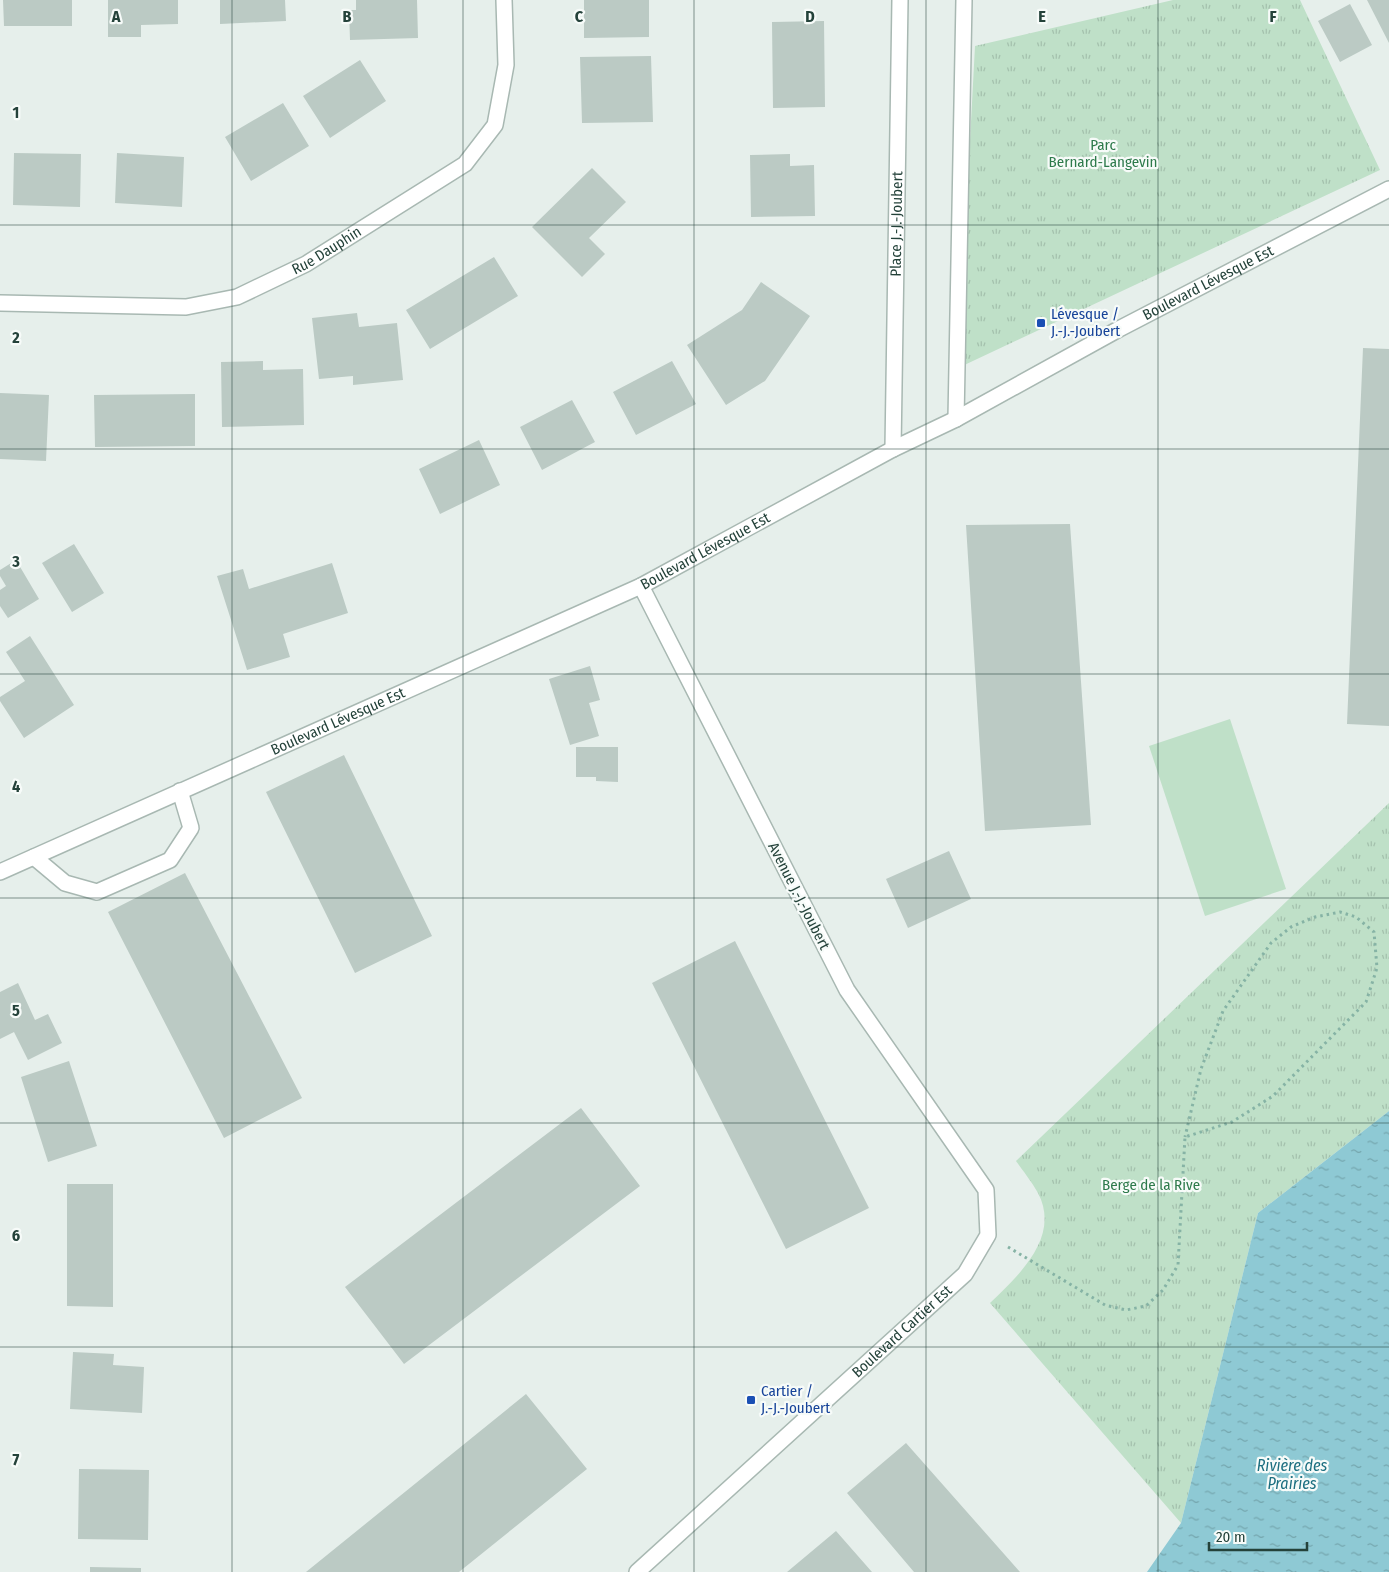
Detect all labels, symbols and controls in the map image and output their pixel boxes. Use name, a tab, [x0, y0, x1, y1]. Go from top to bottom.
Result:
text: A	[111, 7, 121, 26]
text: B	[343, 7, 352, 26]
text: C	[575, 7, 584, 26]
text: D	[805, 7, 815, 26]
text: E	[1038, 7, 1046, 26]
text: F	[1269, 7, 1277, 26]
text: 1	[13, 103, 19, 122]
park label: Parc Bernard-Langevin	[1049, 136, 1157, 171]
street label: Place J.-J.-Joubert	[887, 171, 906, 277]
street label: Rue Dauphin	[289, 222, 365, 278]
street label: Boulevard Lévesque Est	[1140, 241, 1276, 324]
place label: Lévesque / J.-J.-Joubert	[1051, 305, 1120, 340]
marker: Lévesque / J.-J.-Joubert	[1035, 317, 1047, 329]
text: 2	[11, 328, 20, 347]
street label: Boulevard Lévesque Est	[637, 509, 773, 594]
text: 3	[11, 552, 20, 571]
street label: Boulevard Lévesque Est	[268, 683, 408, 759]
text: 4	[12, 777, 20, 796]
street label: Avenue J.-J.-Joubert	[764, 839, 834, 953]
text: 5	[12, 1001, 20, 1020]
park label: Berge de la Rive	[1102, 1176, 1200, 1194]
text: 6	[12, 1226, 20, 1245]
street label: Boulevard Cartier Est	[848, 1281, 956, 1381]
place label: Cartier / J.-J.-Joubert	[761, 1382, 830, 1417]
marker: Cartier / J.-J.-Joubert	[745, 1394, 757, 1406]
text: 7	[13, 1450, 20, 1469]
water label: Rivière des Prairies	[1257, 1456, 1328, 1493]
scale bar	[1209, 1520, 1306, 1552]
text: 20 m	[1216, 1528, 1246, 1546]

